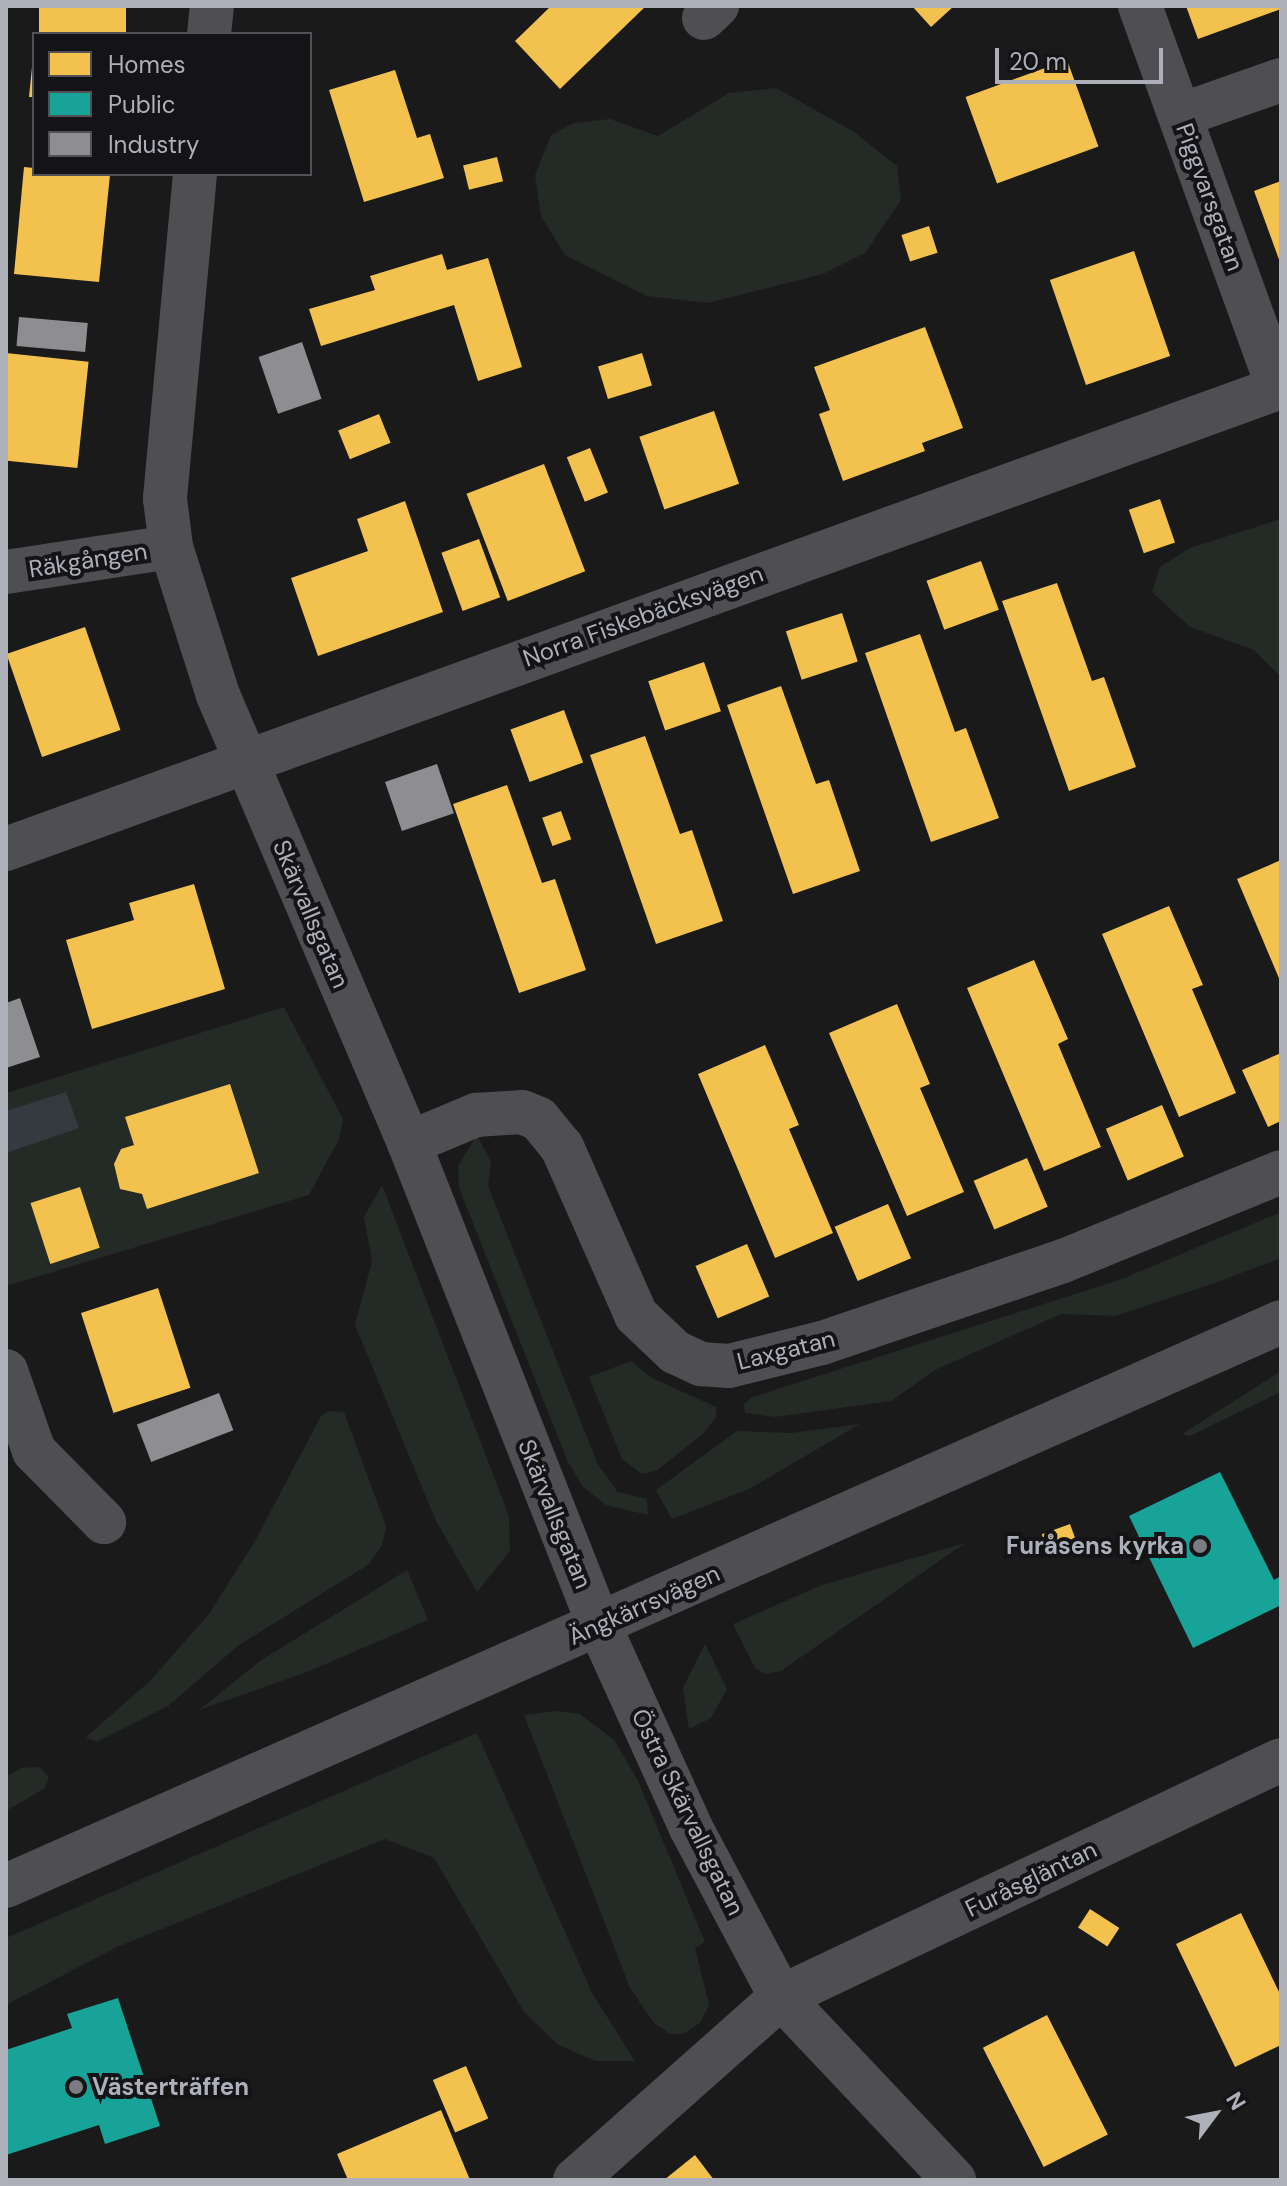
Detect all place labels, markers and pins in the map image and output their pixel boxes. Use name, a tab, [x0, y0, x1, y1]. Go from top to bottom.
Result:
place label: Furåsens kyrka	[1006, 1532, 1184, 1560]
marker: Furåsens kyrka	[1191, 1537, 1209, 1555]
place label: Västerträffen	[92, 2073, 249, 2101]
marker: Västerträffen	[67, 2078, 85, 2096]

